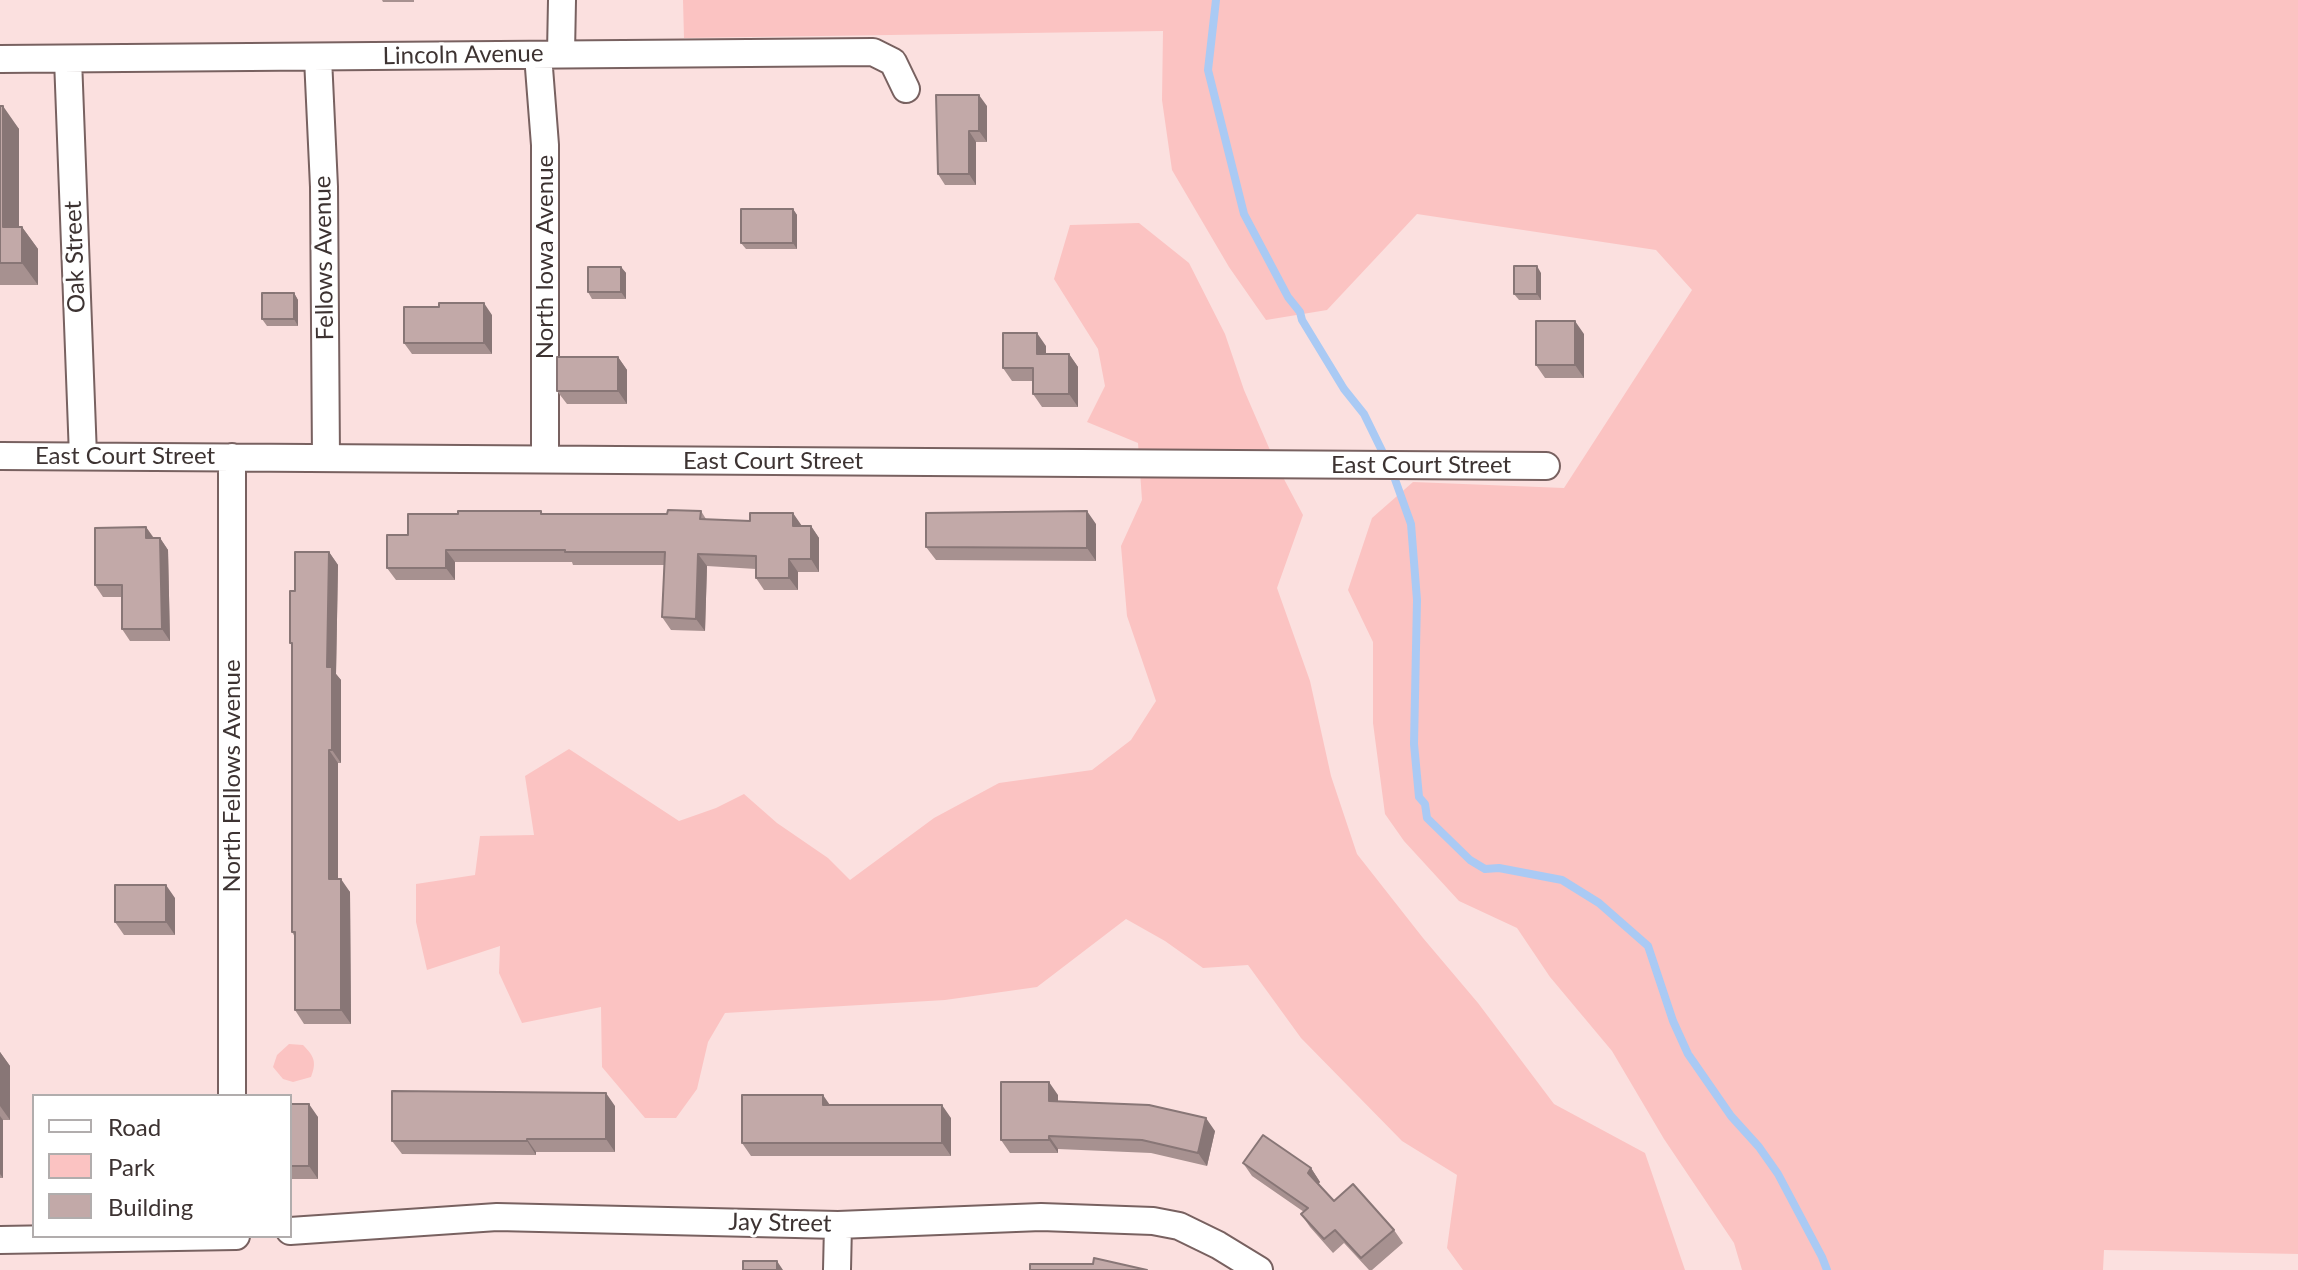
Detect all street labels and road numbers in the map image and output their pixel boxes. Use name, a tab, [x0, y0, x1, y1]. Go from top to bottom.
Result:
street label: Lincoln Avenue	[382, 39, 544, 71]
street label: North Iowa Avenue	[531, 155, 559, 359]
street label: Fellows Avenue	[308, 175, 340, 341]
street label: Oak Street	[59, 200, 91, 314]
street label: East Court Street	[35, 442, 215, 470]
street label: East Court Street	[683, 447, 863, 475]
street label: East Court Street	[1331, 451, 1511, 479]
street label: North Fellows Avenue	[218, 659, 246, 893]
street label: Jay Street	[728, 1208, 832, 1238]

